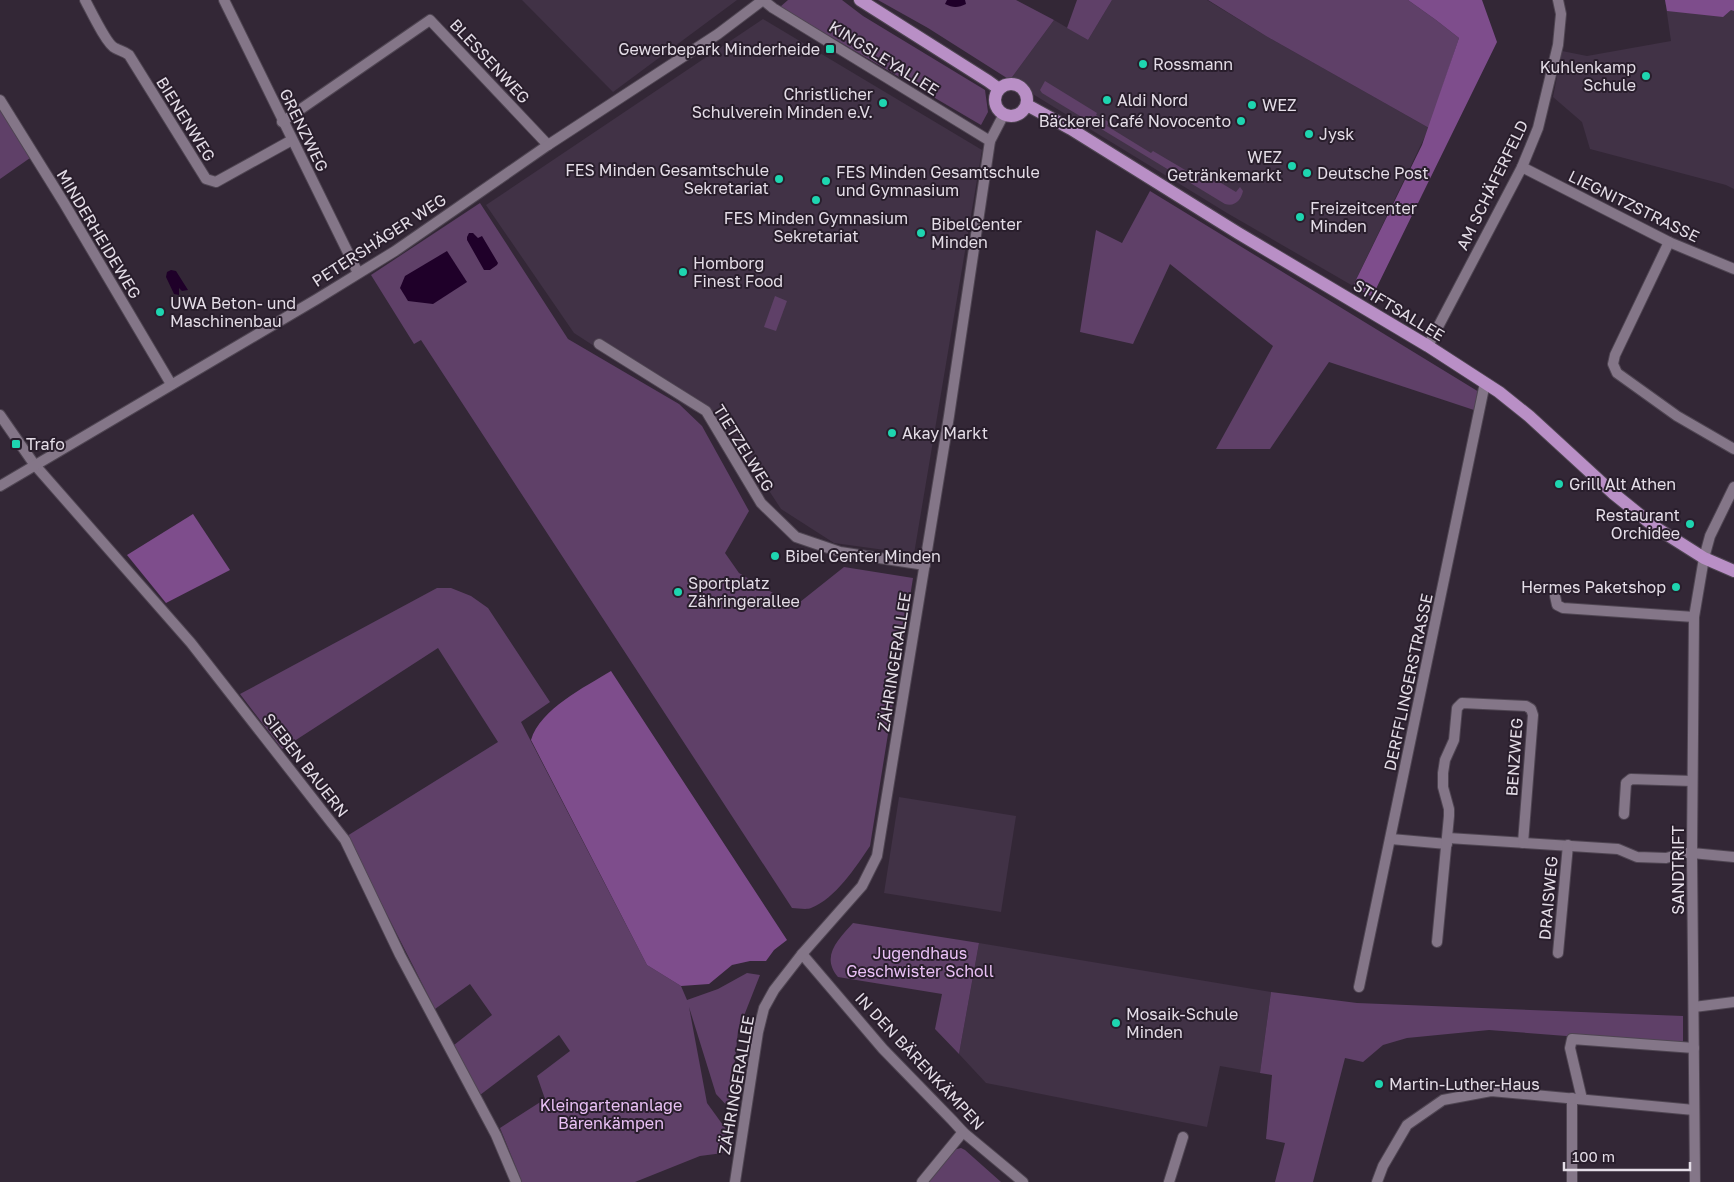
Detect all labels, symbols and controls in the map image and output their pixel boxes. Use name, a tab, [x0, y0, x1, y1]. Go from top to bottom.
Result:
street label: BLESSENWEG	[446, 15, 534, 107]
street label: KINGSLEYALLEE	[825, 16, 943, 100]
place label: Gewerbepark Minderheide	[618, 39, 820, 59]
marker: Gewerbepark Minderheide	[824, 43, 836, 55]
place label: Rossmann	[1153, 54, 1233, 74]
place label: Kuhlenkamp Schule	[1540, 57, 1636, 95]
marker: Rossmann	[1137, 58, 1149, 70]
marker: Kuhlenkamp Schule	[1640, 70, 1652, 82]
street label: BIENENWEG	[152, 73, 220, 165]
place label: Christlicher Schulverein Minden e.V.	[692, 84, 873, 122]
street label: GRENZWEG	[275, 85, 333, 175]
place label: Aldi Nord	[1117, 90, 1188, 110]
marker: Aldi Nord	[1101, 94, 1113, 106]
place label: WEZ	[1262, 95, 1297, 115]
marker: Christlicher Schulverein Minden e.V.	[877, 97, 889, 109]
marker: WEZ	[1246, 99, 1258, 111]
place label: Bäckerei Café Novocento	[1039, 111, 1231, 131]
marker: Bäckerei Café Novocento	[1235, 115, 1247, 127]
street label: AM SCHÄFERFELD	[1452, 117, 1532, 253]
place label: Jysk	[1319, 124, 1354, 144]
marker: Jysk	[1303, 128, 1315, 140]
place label: WEZ Getränkemarkt	[1167, 147, 1282, 185]
place label: FES Minden Gesamtschule Sekretariat	[565, 160, 769, 198]
marker: WEZ Getränkemarkt	[1286, 160, 1298, 172]
place label: FES Minden Gesamtschule und Gymnasium	[836, 162, 1040, 200]
place label: Deutsche Post	[1317, 163, 1429, 183]
street label: MINDERHEIDEWEG	[53, 166, 145, 302]
street label: LIEGNITZSTRASSE	[1565, 166, 1703, 246]
marker: Deutsche Post	[1301, 167, 1313, 179]
marker: FES Minden Gesamtschule Sekretariat	[773, 173, 785, 185]
marker: FES Minden Gesamtschule und Gymnasium	[820, 175, 832, 187]
street label: PETERSHÄGER WEG	[308, 189, 450, 291]
marker: FES Minden Gymnasium Sekretariat	[810, 194, 822, 206]
place label: Freizeitcenter Minden	[1310, 198, 1417, 236]
place label: FES Minden Gymnasium Sekretariat	[724, 208, 908, 246]
marker: Freizeitcenter Minden	[1294, 211, 1306, 223]
place label: BibelCenter Minden	[931, 214, 1022, 252]
marker: BibelCenter Minden	[915, 227, 927, 239]
place label: Homborg Finest Food	[693, 253, 783, 291]
marker: Homborg Finest Food	[677, 266, 689, 278]
street label: STIFTSALLEE	[1350, 275, 1448, 345]
place label: UWA Beton- und Maschinenbau	[170, 293, 296, 331]
marker: UWA Beton- und Maschinenbau	[154, 306, 166, 318]
street label: TIETZELWEG	[709, 401, 779, 495]
place label: Akay Markt	[902, 423, 988, 443]
marker: Akay Markt	[886, 427, 898, 439]
place label: Trafo	[26, 434, 65, 454]
marker: Trafo	[10, 438, 22, 450]
place label: Grill Alt Athen	[1569, 474, 1676, 494]
marker: Grill Alt Athen	[1553, 478, 1565, 490]
place label: Restaurant Orchidee	[1595, 505, 1680, 543]
marker: Restaurant Orchidee	[1684, 518, 1696, 530]
place label: Bibel Center Minden	[785, 546, 941, 566]
marker: Bibel Center Minden	[769, 550, 781, 562]
place label: Sportplatz Zähringerallee	[688, 573, 800, 611]
place label: Hermes Paketshop	[1521, 577, 1666, 597]
marker: Hermes Paketshop	[1670, 581, 1682, 593]
marker: Sportplatz Zähringerallee	[672, 586, 684, 598]
street label: ZÄHRINGERALLEE	[873, 591, 915, 733]
street label: DERFFLINGERSTRASSE	[1379, 591, 1437, 773]
street label: SIEBEN BAUERN	[259, 709, 353, 821]
street label: BENZWEG	[1501, 717, 1527, 797]
street label: SANDTRIFT	[1668, 825, 1688, 915]
street label: DRAISWEG	[1534, 855, 1562, 941]
park label: Jugendhaus Geschwister Scholl	[846, 943, 994, 981]
street label: IN DEN BÄRENKÄMPEN	[851, 988, 989, 1134]
place label: Mosaik-Schule Minden	[1126, 1004, 1238, 1042]
street label: ZÄHRINGERALLEE	[714, 1014, 758, 1156]
marker: Mosaik-Schule Minden	[1110, 1017, 1122, 1029]
place label: Martin-Luther-Haus	[1389, 1074, 1540, 1094]
marker: Martin-Luther-Haus	[1373, 1078, 1385, 1090]
park label: Kleingartenanlage Bärenkämpen	[540, 1095, 682, 1133]
scale bar	[1564, 1140, 1690, 1172]
text: 100 m	[1572, 1147, 1615, 1165]

